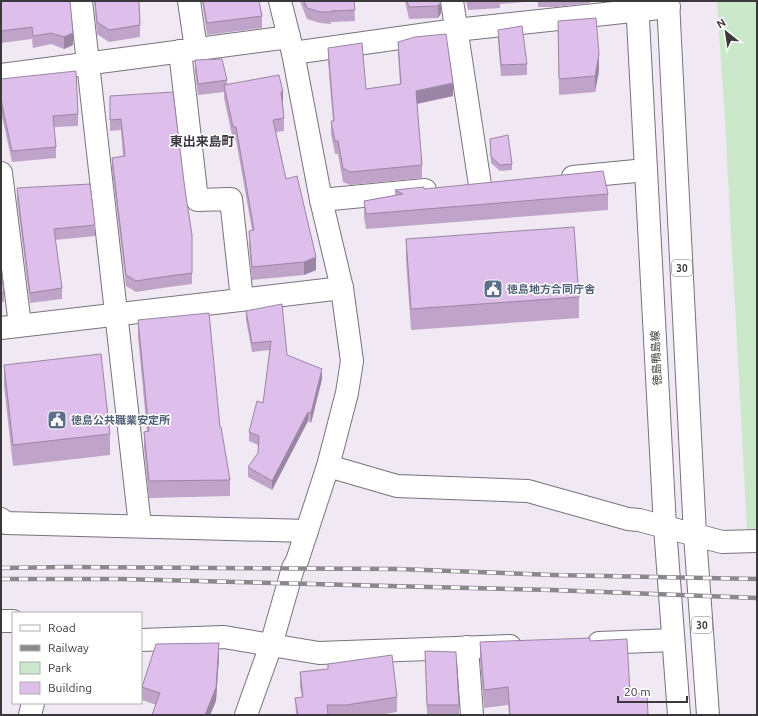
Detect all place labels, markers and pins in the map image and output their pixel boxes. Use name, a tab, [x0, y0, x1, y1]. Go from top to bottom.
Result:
public building icon: 徳島地方合同庁舎	[482, 278, 504, 300]
place label: 徳島地方合同庁舎	[507, 283, 596, 295]
public building icon: 徳島公共職業安定所	[46, 409, 68, 431]
place label: 徳島公共職業安定所	[71, 414, 170, 426]

